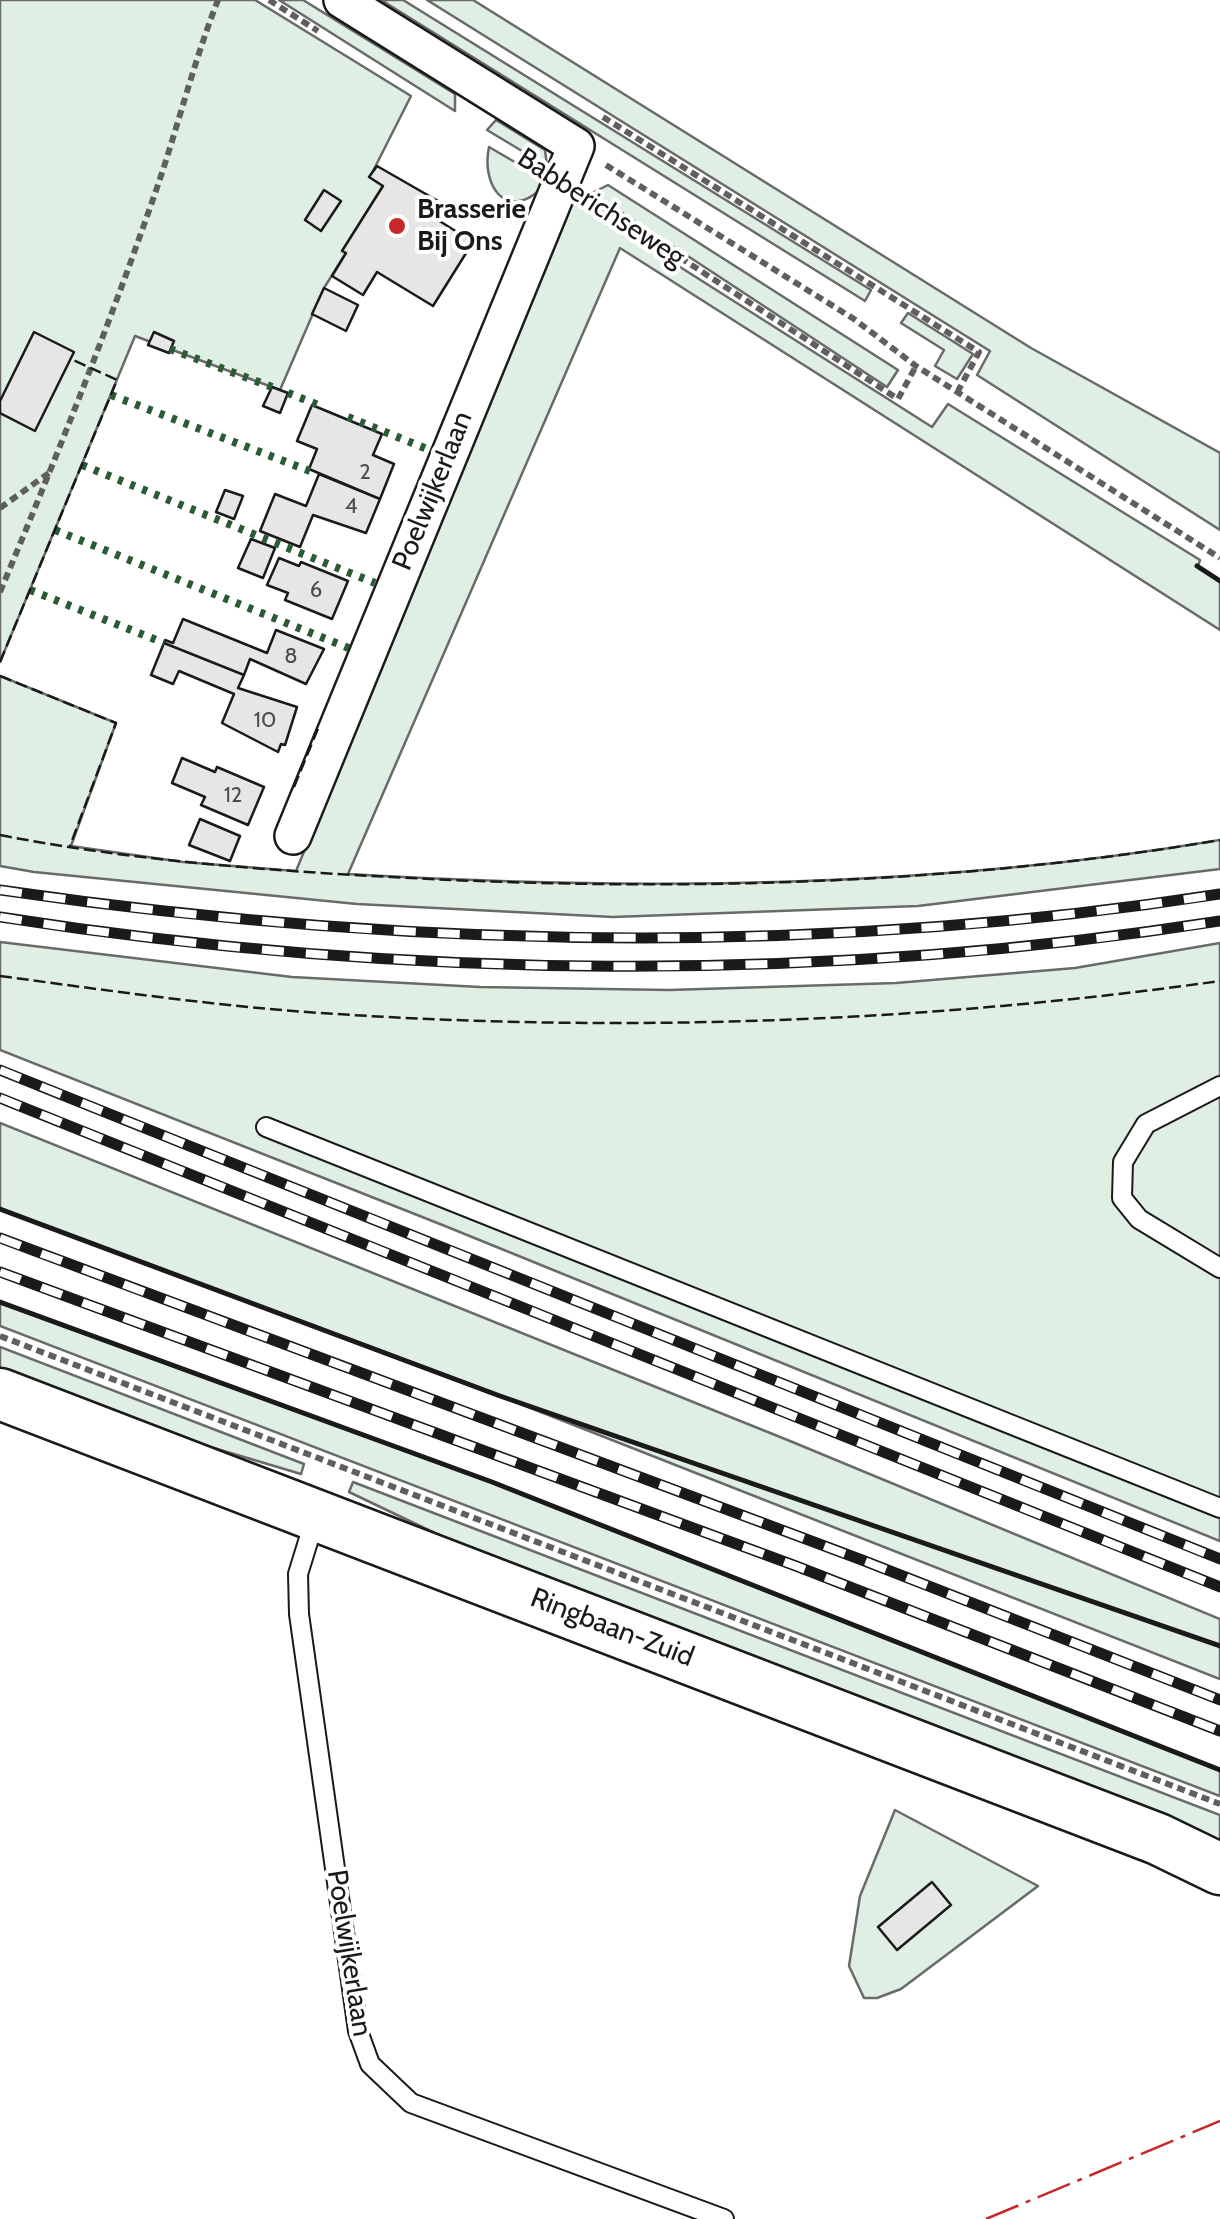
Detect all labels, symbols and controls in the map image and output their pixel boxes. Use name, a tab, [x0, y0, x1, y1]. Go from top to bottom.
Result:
street label: Babberichseweg	[511, 141, 691, 275]
place label: Brasserie Bij Ons	[417, 193, 526, 259]
marker: Brasserie Bij Ons	[386, 215, 408, 237]
street label: Poelwijkerlaan	[386, 407, 480, 575]
house number: 2	[359, 460, 371, 486]
house number: 4	[345, 494, 357, 520]
house number: 6	[310, 578, 322, 604]
house number: 8	[284, 644, 298, 670]
house number: 10	[254, 708, 276, 734]
house number: 12	[224, 783, 242, 809]
street label: Ringbaan-Zuid	[526, 1581, 698, 1675]
street label: Poelwijkerlaan	[319, 1867, 379, 2039]

